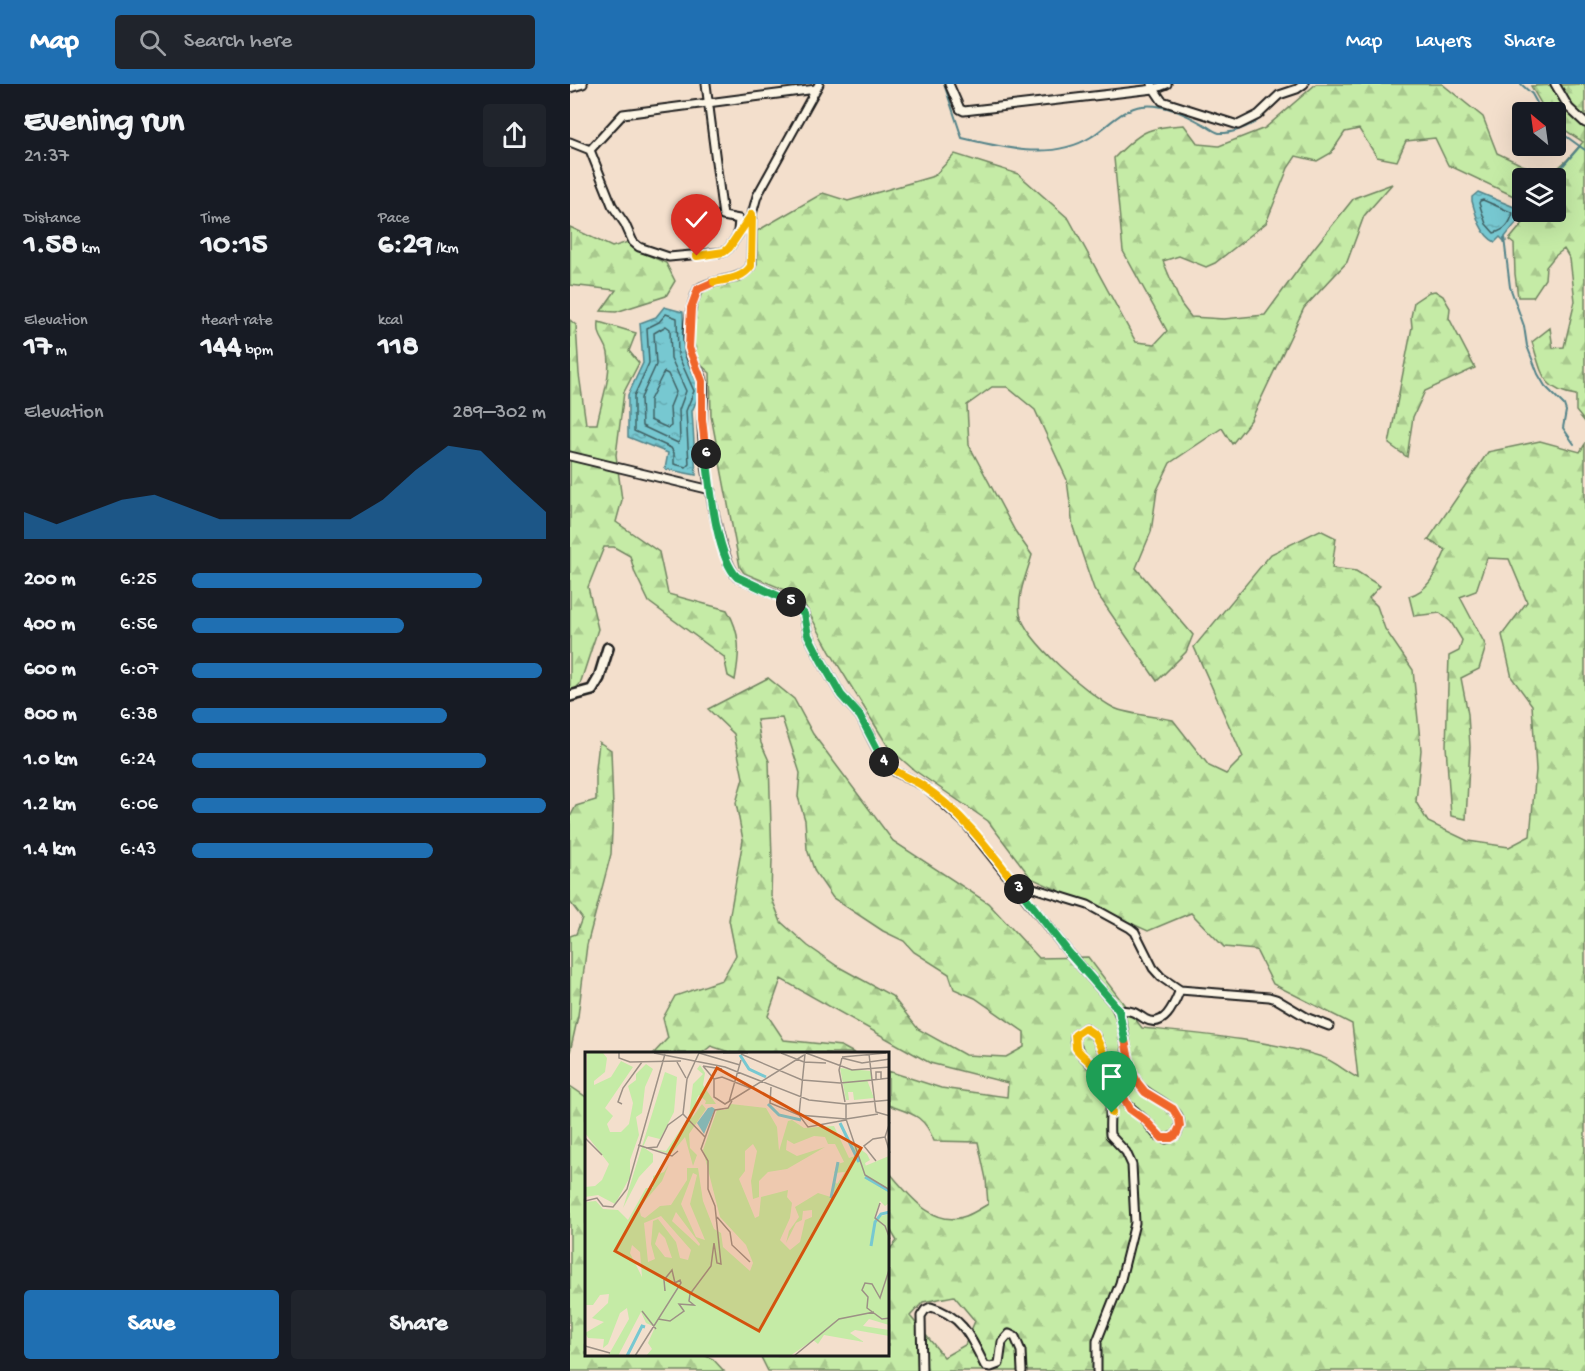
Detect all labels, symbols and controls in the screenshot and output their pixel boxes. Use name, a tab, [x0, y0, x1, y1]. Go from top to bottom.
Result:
search box	[115, 15, 535, 69]
text: Map	[30, 26, 79, 59]
icon: search	[136, 26, 169, 59]
text: Search here	[184, 29, 292, 55]
text: Map	[1346, 30, 1382, 55]
text: Layers	[1415, 30, 1471, 55]
text: Share	[1504, 30, 1555, 55]
north arrow	[1512, 102, 1566, 156]
map controls	[1512, 102, 1566, 222]
text: Evening run	[24, 104, 184, 142]
button: share	[483, 104, 546, 167]
text: 21:37	[24, 146, 69, 169]
button: layers	[1512, 168, 1566, 222]
pin	[671, 194, 722, 256]
icon: check	[680, 203, 713, 236]
text: Distance	[24, 210, 81, 229]
text: Time	[201, 210, 230, 229]
text: Pace	[378, 210, 409, 229]
text: 1.58	[24, 229, 78, 264]
text: 10:15	[201, 229, 267, 264]
text: 6:29	[378, 229, 432, 264]
text: km	[78, 240, 100, 259]
text: /km	[432, 240, 459, 259]
text: Elevation	[24, 312, 88, 331]
text: Heart rate	[201, 312, 273, 331]
text: kcal	[378, 312, 403, 331]
text: 17	[24, 331, 52, 366]
text: 144	[201, 331, 242, 366]
text: 118	[378, 331, 419, 366]
text: m	[52, 342, 67, 361]
text: bpm	[242, 342, 273, 361]
text: Elevation	[24, 402, 104, 425]
text: 289–302 m	[452, 402, 546, 425]
pin: 6	[691, 439, 721, 469]
text: 6	[702, 444, 710, 463]
text: 200 m	[24, 569, 75, 592]
text: 6:25	[120, 569, 157, 592]
pin: 5	[776, 587, 806, 617]
text: 5	[787, 592, 795, 611]
text: 400 m	[24, 614, 75, 637]
text: 6:56	[120, 614, 157, 637]
text: 600 m	[24, 659, 76, 682]
text: 6:07	[120, 659, 158, 682]
text: 800 m	[24, 704, 77, 727]
text: 6:38	[120, 704, 158, 727]
pin: 4	[869, 747, 899, 777]
text: 1.0 km	[24, 749, 78, 772]
text: 6:24	[120, 749, 156, 772]
text: 4	[880, 752, 888, 771]
text: 1.2 km	[24, 794, 76, 817]
text: 6:06	[120, 794, 158, 817]
text: 1.4 km	[24, 839, 76, 862]
text: 6:43	[120, 839, 156, 862]
pin: 3	[1004, 874, 1034, 904]
text: 3	[1015, 879, 1023, 898]
pin	[1086, 1051, 1137, 1113]
inset map	[585, 1052, 890, 1356]
icon: arrive	[1095, 1060, 1128, 1093]
button: Save	[24, 1290, 279, 1359]
button: Share	[291, 1290, 546, 1359]

